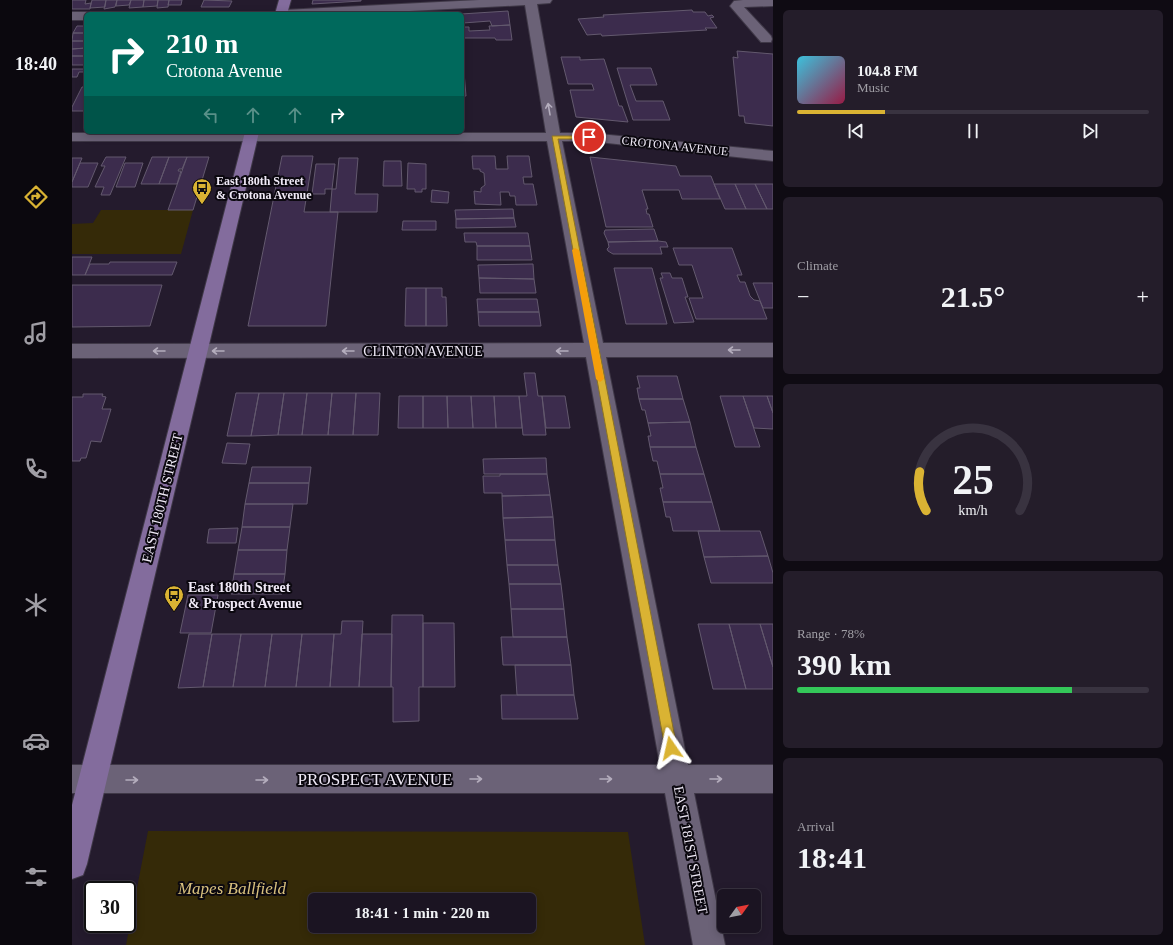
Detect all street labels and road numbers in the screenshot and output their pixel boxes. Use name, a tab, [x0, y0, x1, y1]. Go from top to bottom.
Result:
street label: CROTONA AVENUE	[621, 133, 729, 159]
street label: CLINTON AVENUE	[363, 344, 483, 359]
street label: EAST 180TH STREET	[139, 431, 186, 564]
street label: PROSPECT AVENUE	[298, 770, 452, 789]
street label: EAST 181ST STREET	[671, 785, 710, 916]

